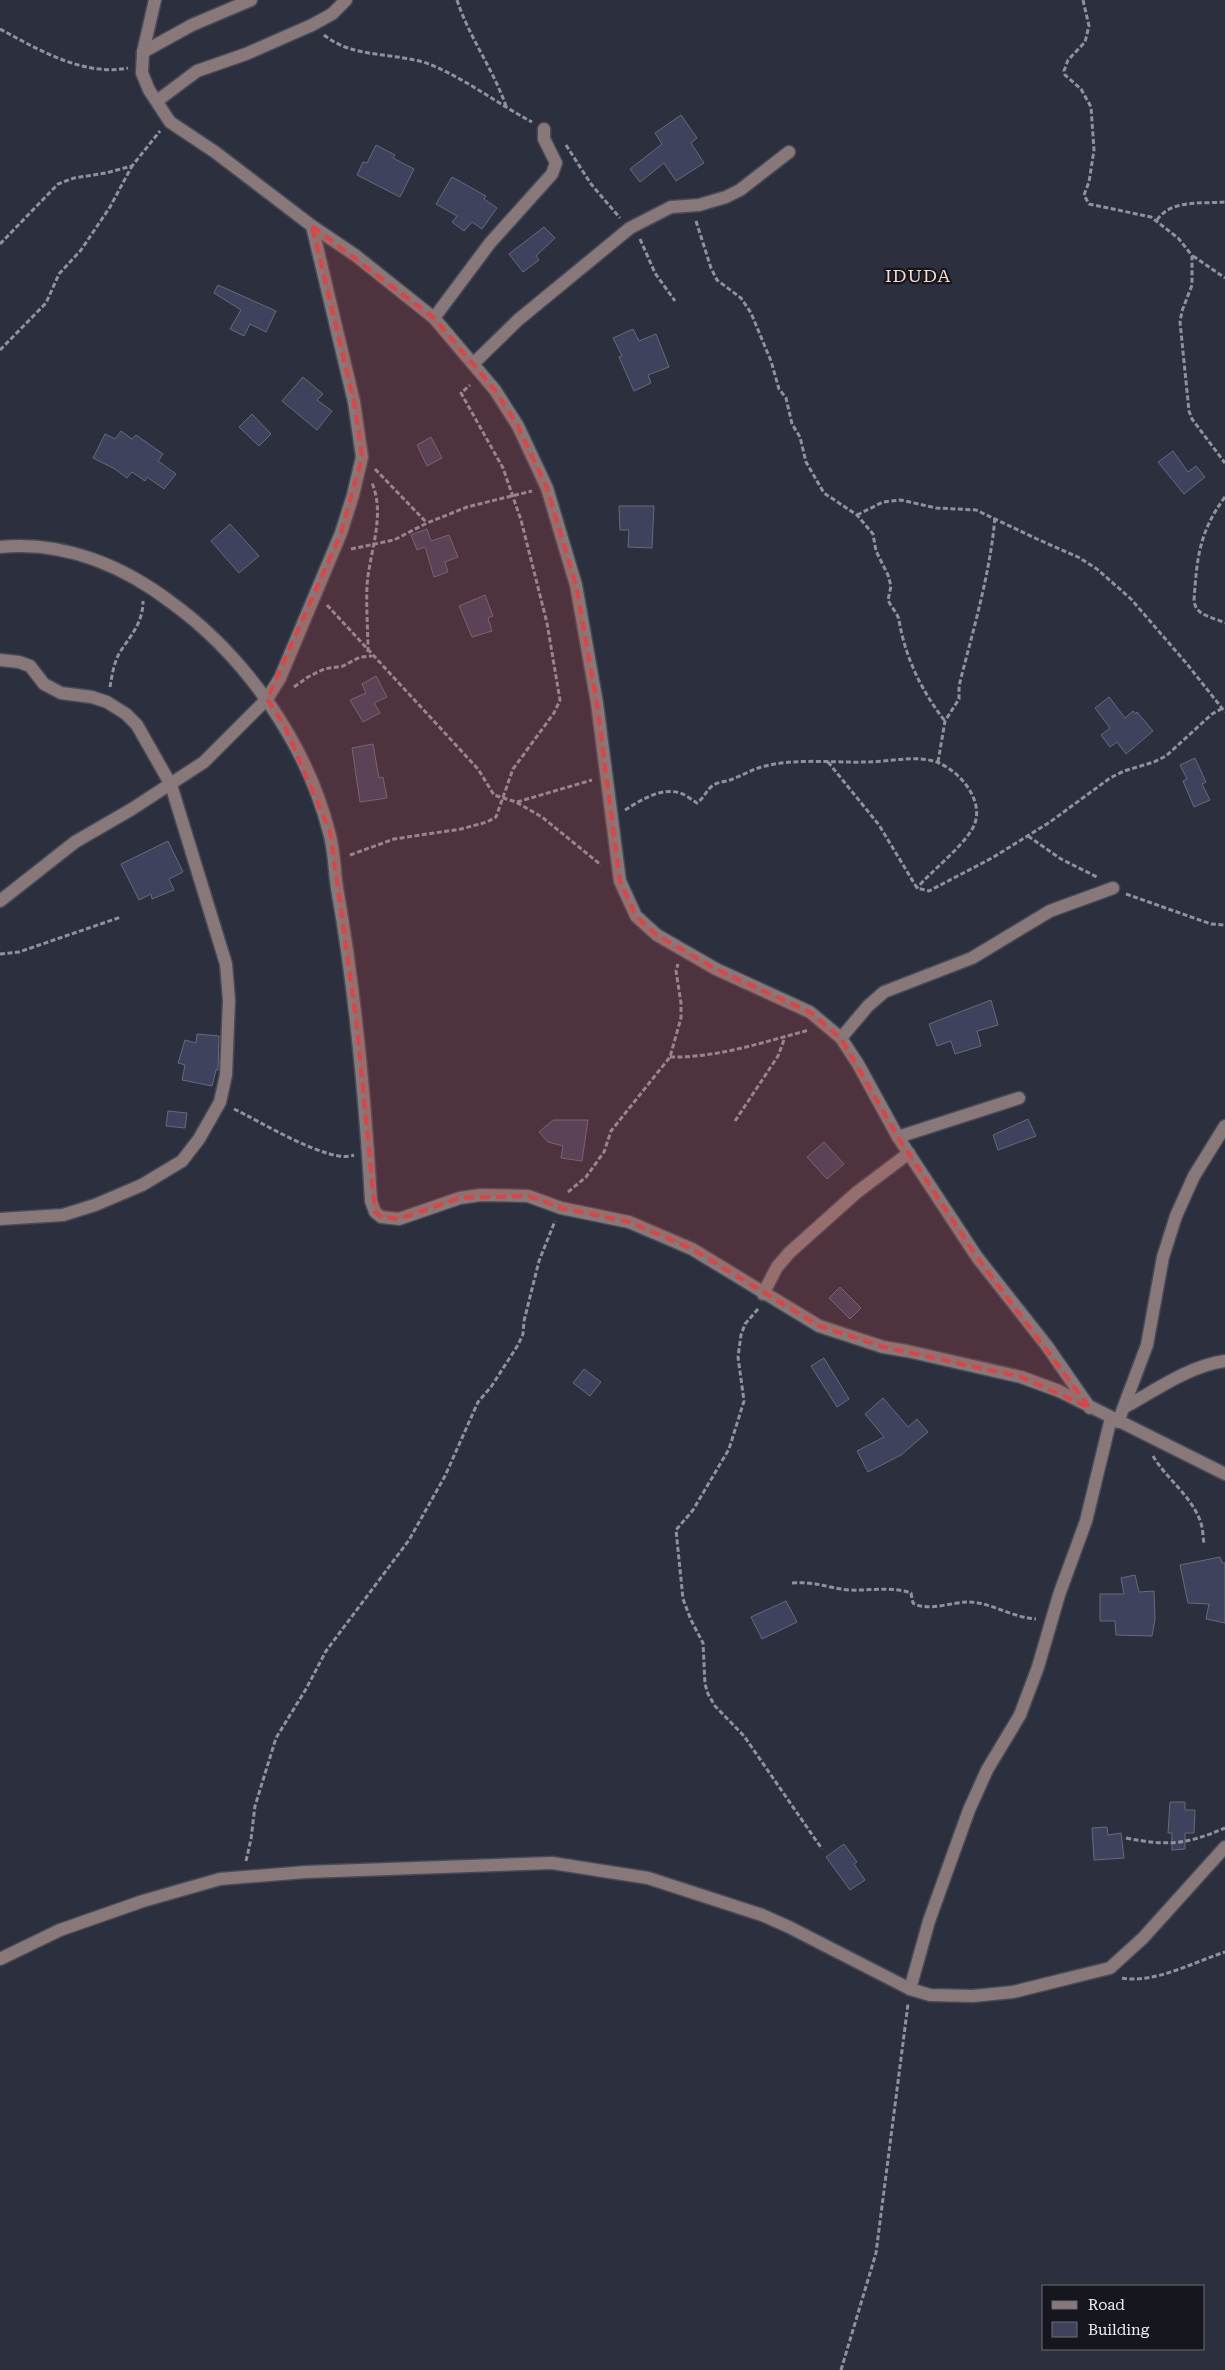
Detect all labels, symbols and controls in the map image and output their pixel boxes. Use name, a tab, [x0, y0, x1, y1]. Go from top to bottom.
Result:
district label: IDUDA	[885, 265, 951, 286]
legend	[1042, 2285, 1205, 2350]
text: Road	[1088, 2296, 1125, 2314]
text: Building	[1088, 2321, 1150, 2339]

